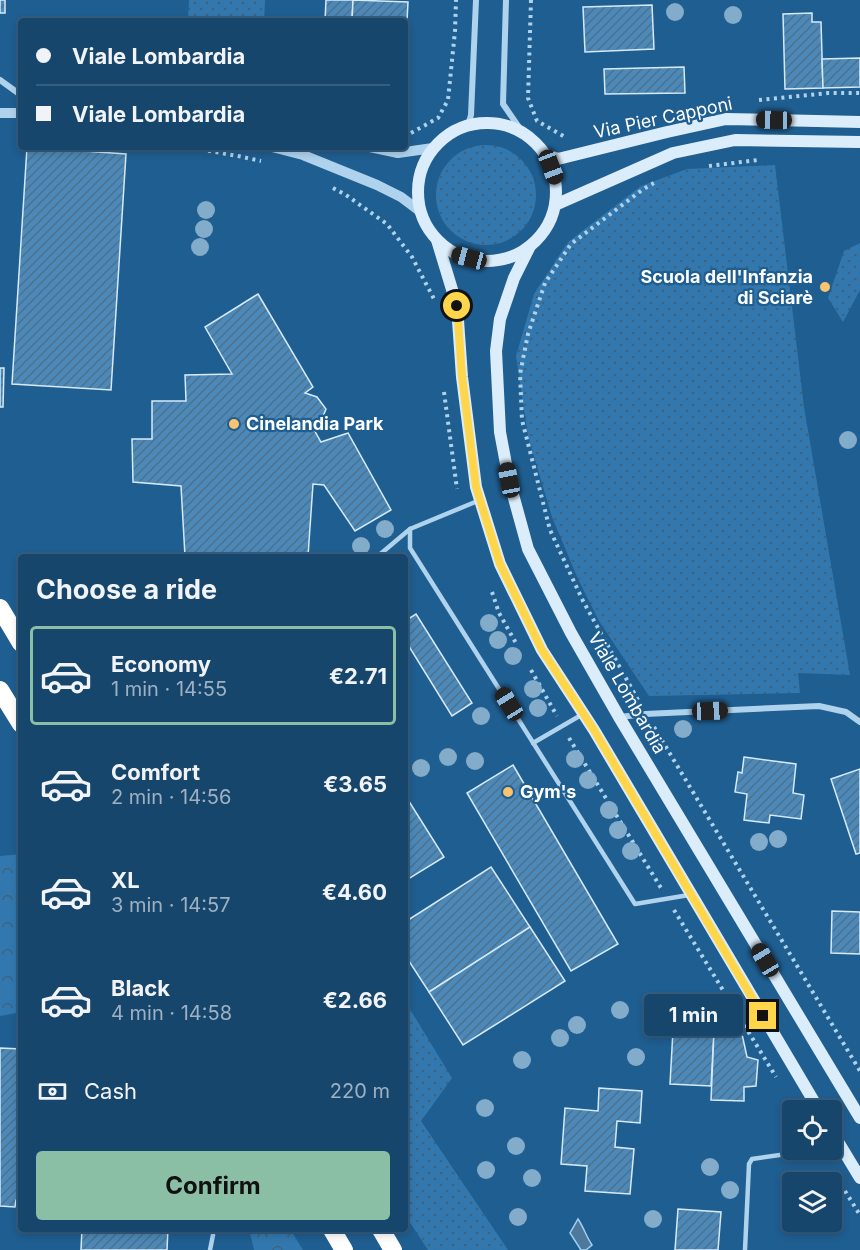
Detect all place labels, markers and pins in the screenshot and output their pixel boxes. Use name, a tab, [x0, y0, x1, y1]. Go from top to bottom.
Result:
place label: Scuola dell'Infanzia di Sciarè	[640, 266, 813, 308]
marker: Scuola dell'Infanzia di Sciarè	[818, 280, 832, 294]
place label: Cinelandia Park	[246, 413, 384, 434]
marker: Cinelandia Park	[227, 417, 241, 431]
place label: Gym's	[520, 781, 576, 802]
marker: Gym's	[501, 785, 515, 799]

